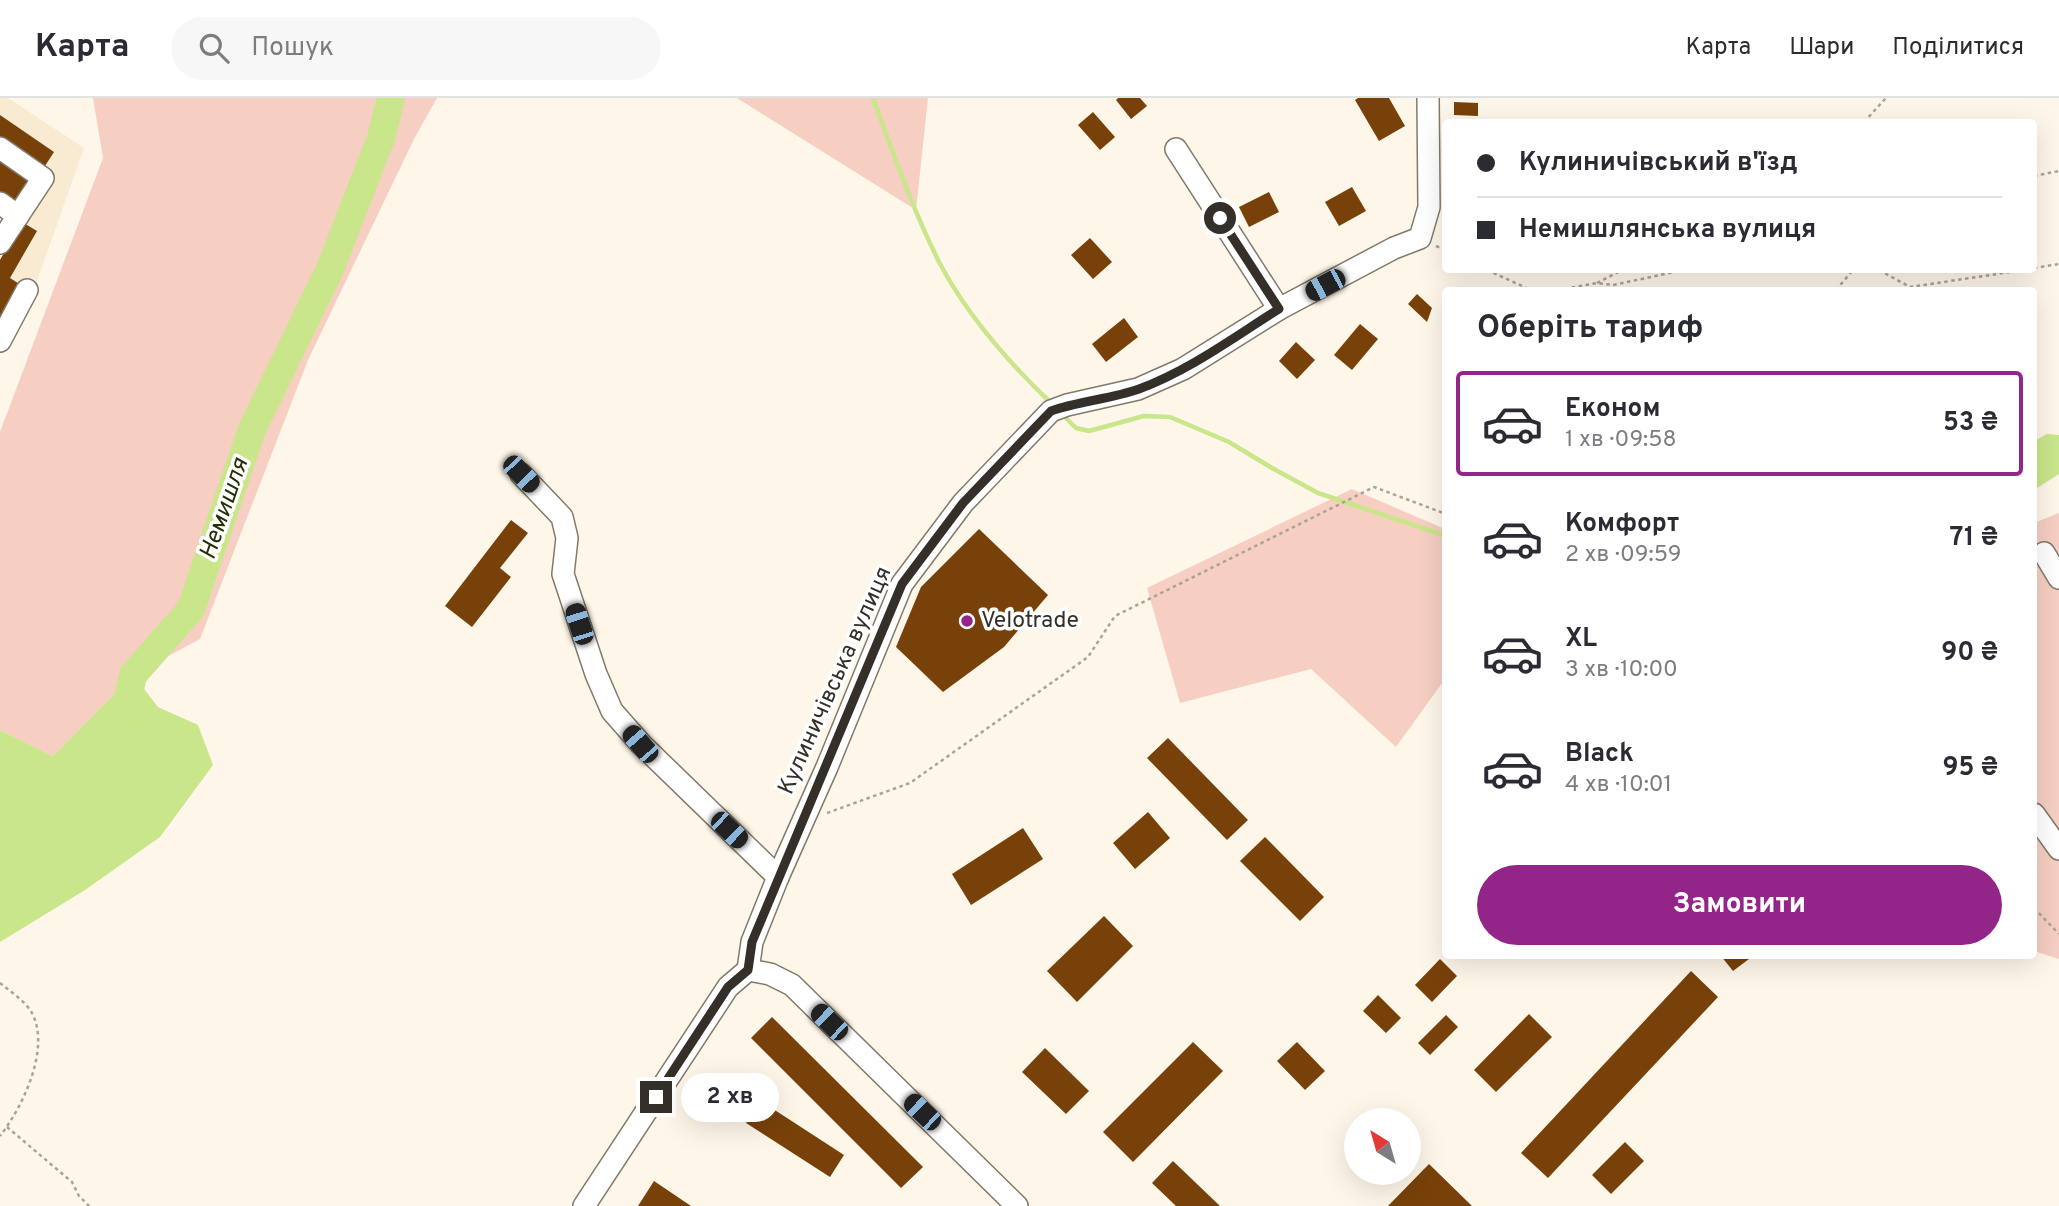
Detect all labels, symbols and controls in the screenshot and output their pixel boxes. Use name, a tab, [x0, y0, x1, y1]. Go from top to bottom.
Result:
search box	[171, 17, 661, 80]
text: Карта	[35, 27, 129, 69]
icon: search	[195, 29, 233, 67]
text: Пошук	[251, 32, 334, 65]
text: Карта	[1686, 33, 1751, 63]
text: Шари	[1789, 33, 1854, 63]
text: Поділитися	[1892, 33, 2024, 63]
text: Кулиничівський в'їзд	[1519, 147, 1797, 180]
route start	[1204, 202, 1236, 234]
text: Немишлянська вулиця	[1519, 214, 1816, 247]
car	[1302, 266, 1349, 304]
text: Оберіть тариф	[1477, 309, 1703, 349]
icon: car	[1481, 392, 1544, 455]
text: Економ	[1565, 393, 1660, 426]
text: 53 ₴	[1943, 407, 1998, 440]
text: 1 хв · 09:58	[1565, 426, 1677, 455]
car	[499, 452, 544, 496]
water label: Немишля	[194, 454, 256, 564]
icon: car	[1481, 507, 1544, 570]
text: Комфорт	[1565, 508, 1679, 541]
text: 71 ₴	[1950, 522, 1998, 555]
text: 2 хв · 09:59	[1565, 541, 1682, 570]
street label: Кулиничівська вулиця	[773, 562, 899, 800]
car	[563, 601, 596, 647]
place label: Velotrade	[981, 607, 1079, 636]
marker: Velotrade	[959, 613, 975, 629]
icon: car	[1481, 622, 1544, 685]
text: XL	[1565, 623, 1597, 656]
text: 90 ₴	[1941, 637, 1998, 670]
text: 3 хв · 10:00	[1565, 656, 1678, 685]
car	[619, 721, 662, 767]
icon: car	[1481, 737, 1544, 800]
text: Black	[1565, 738, 1634, 771]
text: 95 ₴	[1943, 752, 1998, 785]
text: 4 хв · 10:01	[1565, 771, 1672, 800]
car	[707, 808, 752, 852]
button: Замовити	[1477, 865, 2002, 945]
car	[807, 1000, 852, 1044]
callout: 2 хв	[680, 1072, 778, 1122]
route end	[640, 1081, 672, 1113]
text: 2 хв	[707, 1083, 753, 1112]
car	[900, 1090, 945, 1134]
north arrow	[1344, 1108, 1421, 1185]
map controls	[1344, 1108, 1421, 1185]

